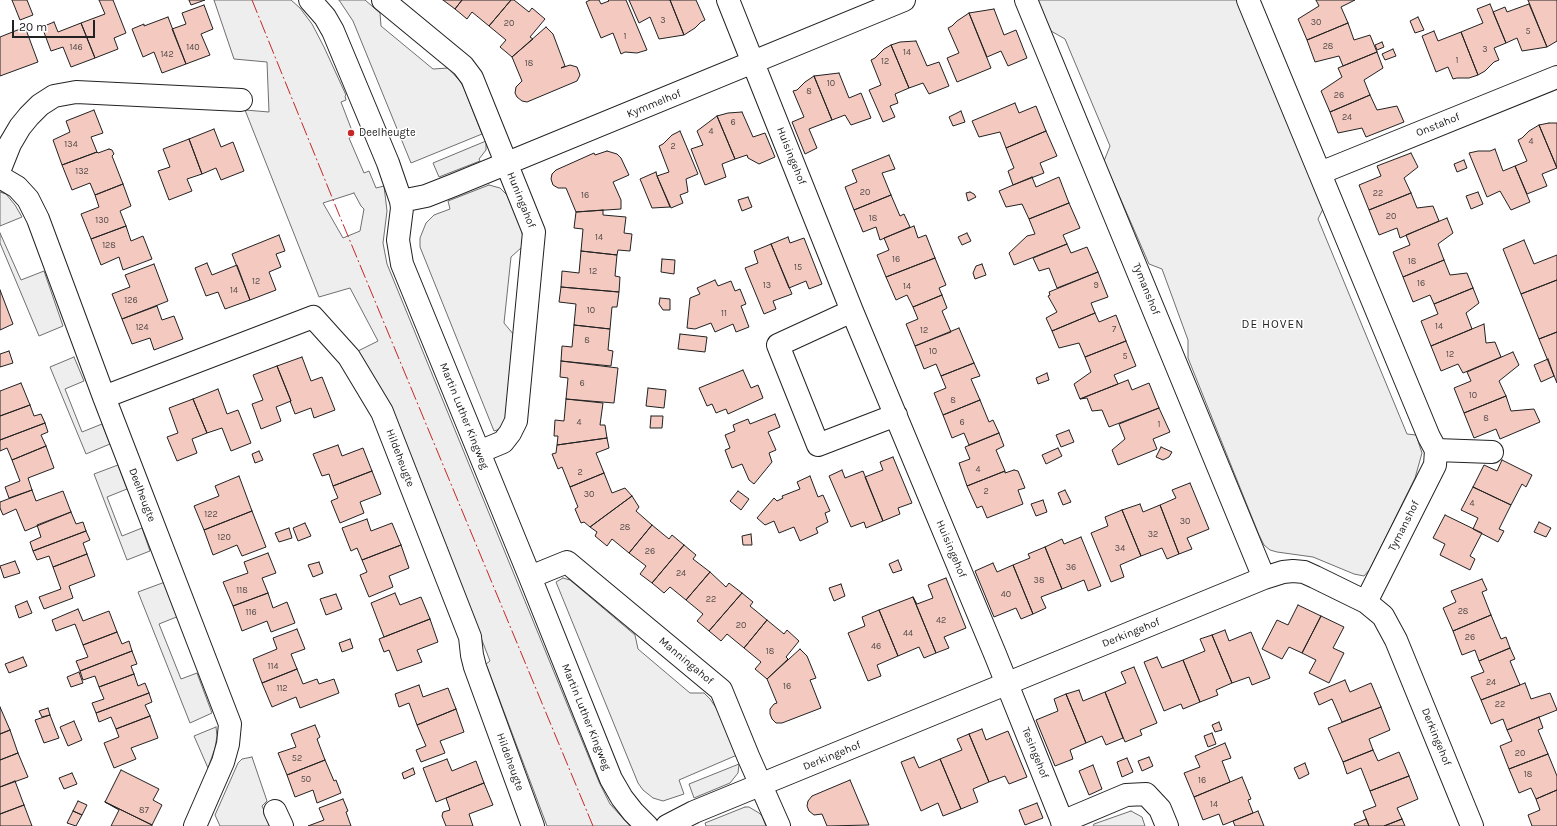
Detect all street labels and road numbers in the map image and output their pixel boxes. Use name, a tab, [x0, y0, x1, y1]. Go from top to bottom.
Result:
street label: Kymmelhof	[625, 87, 683, 121]
street label: Onstahof	[1414, 110, 1462, 140]
street label: Huisingehof	[773, 125, 809, 187]
street label: Huningahof	[504, 170, 538, 230]
street label: Tymanshof	[1130, 261, 1162, 317]
street label: Martin Luther Kingweg	[437, 361, 491, 471]
street label: Hildeheugte	[383, 427, 417, 489]
street label: Deelheugte	[126, 466, 158, 524]
street label: Tymanshof	[1386, 499, 1422, 553]
street label: Huisingehof	[933, 518, 969, 580]
street label: Derkingehof	[1100, 615, 1162, 651]
street label: Manningahof	[656, 634, 716, 688]
street label: Martin Luther Kingweg	[559, 662, 613, 772]
street label: Derkingehof	[1418, 706, 1454, 768]
street label: Tesingehof	[1019, 725, 1051, 781]
street label: Hildeheugte	[493, 731, 527, 793]
street label: Derkingehof	[801, 738, 863, 774]

